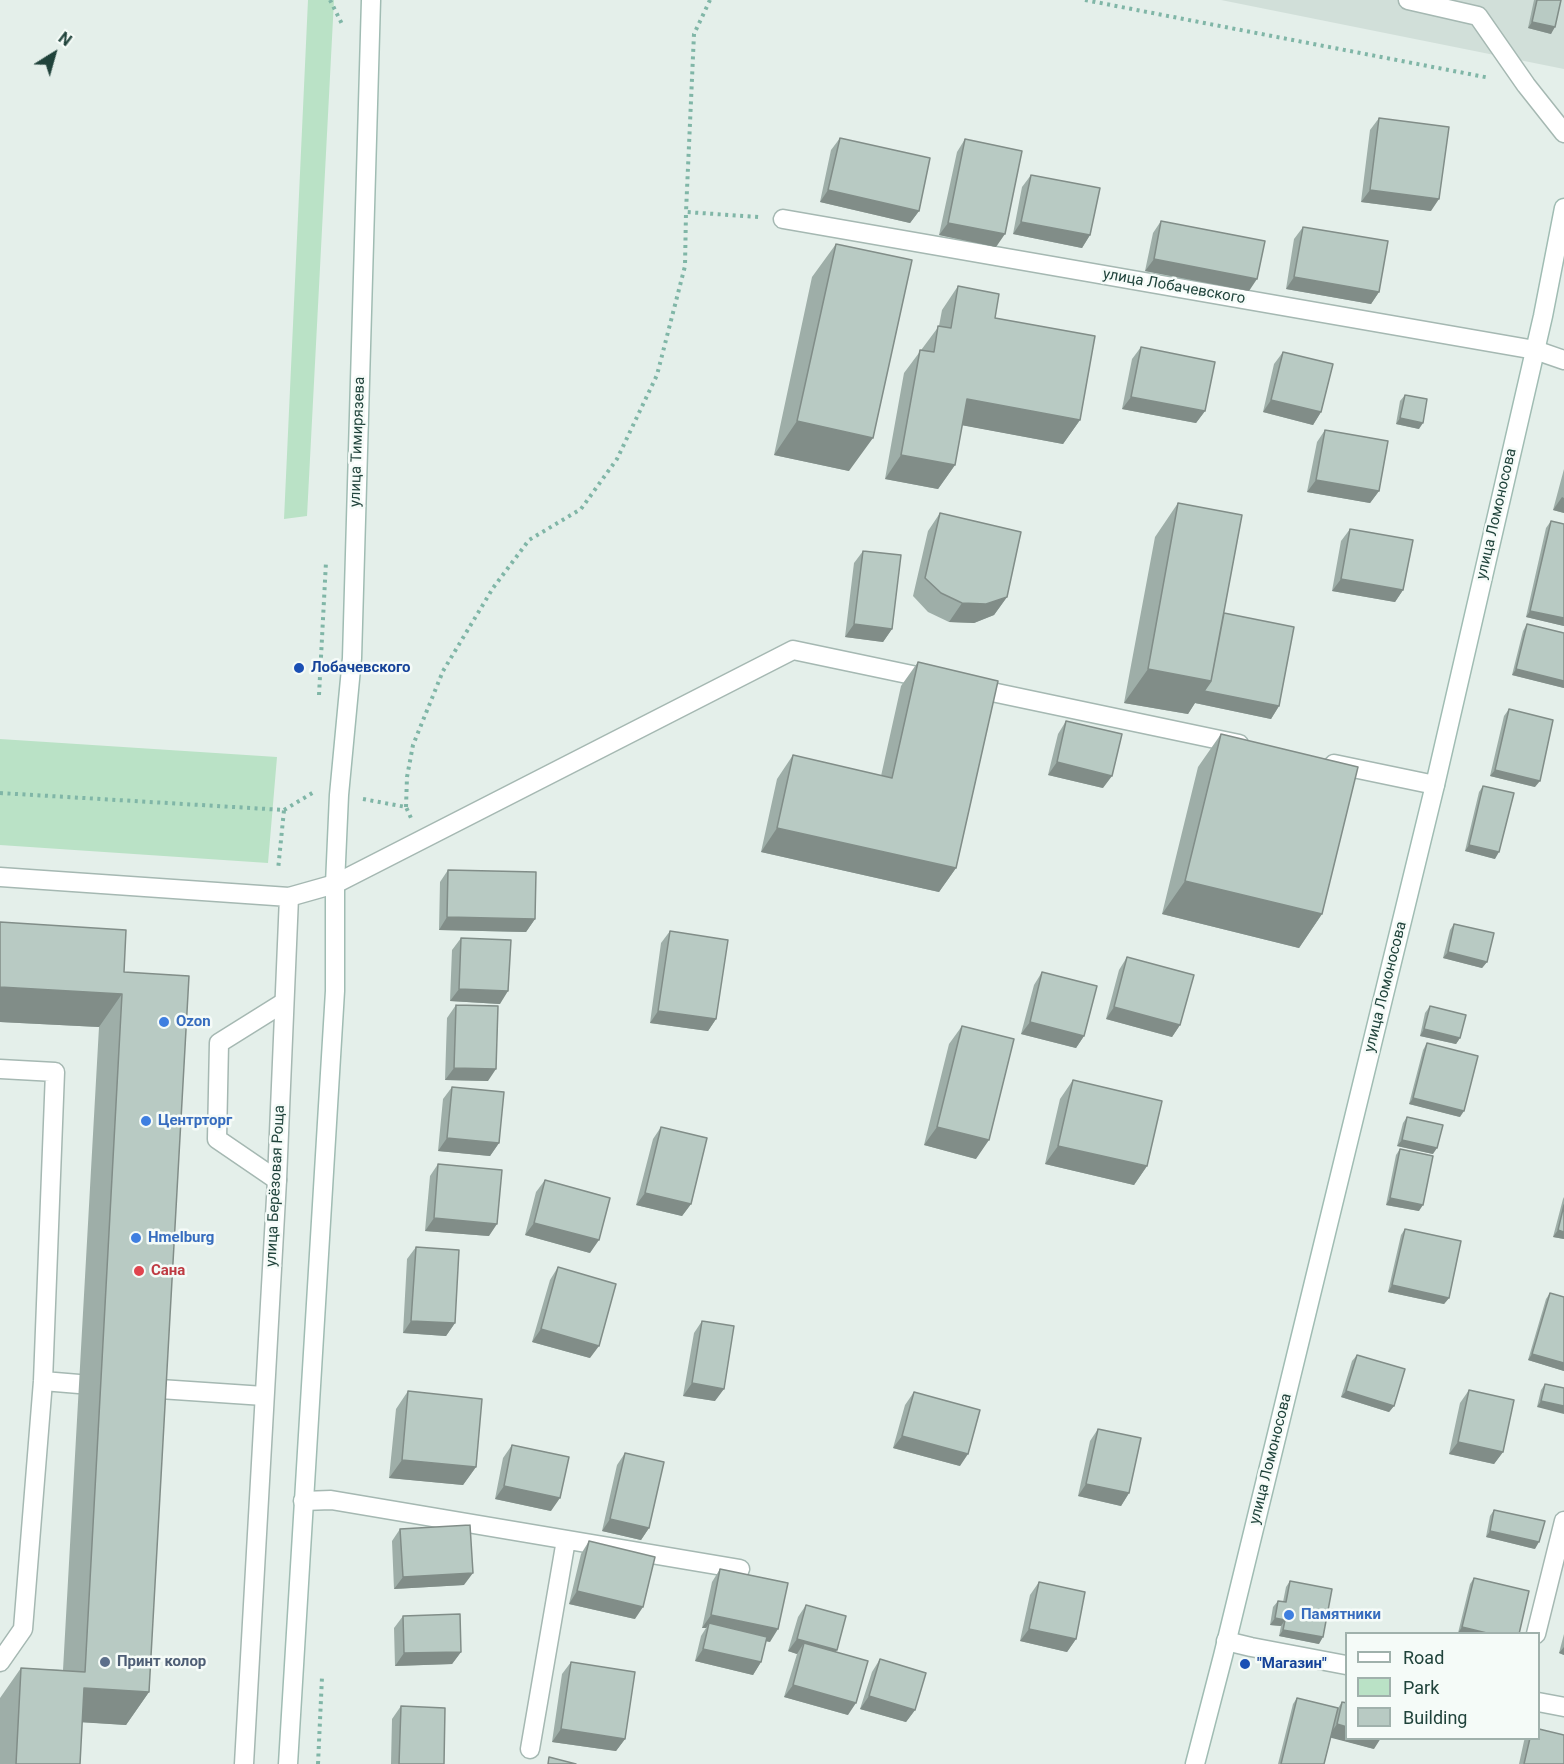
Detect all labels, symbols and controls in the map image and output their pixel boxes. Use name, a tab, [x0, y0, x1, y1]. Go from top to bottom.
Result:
north arrow	[24, 24, 84, 84]
text: N	[55, 28, 75, 50]
street label: улица Лобачевского	[1101, 266, 1247, 308]
street label: улица Тимирязева	[347, 376, 369, 508]
street label: улица Ломоносова	[1473, 447, 1521, 581]
place label: Лобачевского	[311, 659, 411, 677]
marker: Лобачевского	[292, 661, 306, 675]
street label: улица Ломоносова	[1361, 920, 1411, 1054]
place label: Ozon	[176, 1013, 211, 1031]
marker: Ozon	[157, 1015, 171, 1029]
street label: улица Берёзовая Роща	[263, 1105, 289, 1267]
place label: Центрторг	[158, 1112, 232, 1130]
marker: Центрторг	[139, 1114, 153, 1128]
place label: Hmelburg	[148, 1229, 214, 1247]
marker: Hmelburg	[129, 1231, 143, 1245]
place label: Сана	[151, 1262, 185, 1280]
marker: Сана	[132, 1264, 146, 1278]
street label: улица Ломоносова	[1246, 1392, 1296, 1526]
place label: Памятники	[1301, 1606, 1381, 1624]
marker: Памятники	[1282, 1608, 1296, 1622]
legend	[1345, 1632, 1540, 1740]
text: Road	[1403, 1647, 1444, 1668]
place label: Принт колор	[117, 1653, 206, 1671]
marker: Принт колор	[98, 1655, 112, 1669]
place label: "Магазин"	[1257, 1655, 1327, 1673]
marker: "Магазин"	[1238, 1657, 1252, 1671]
text: Park	[1403, 1677, 1439, 1698]
text: Building	[1403, 1707, 1467, 1728]

